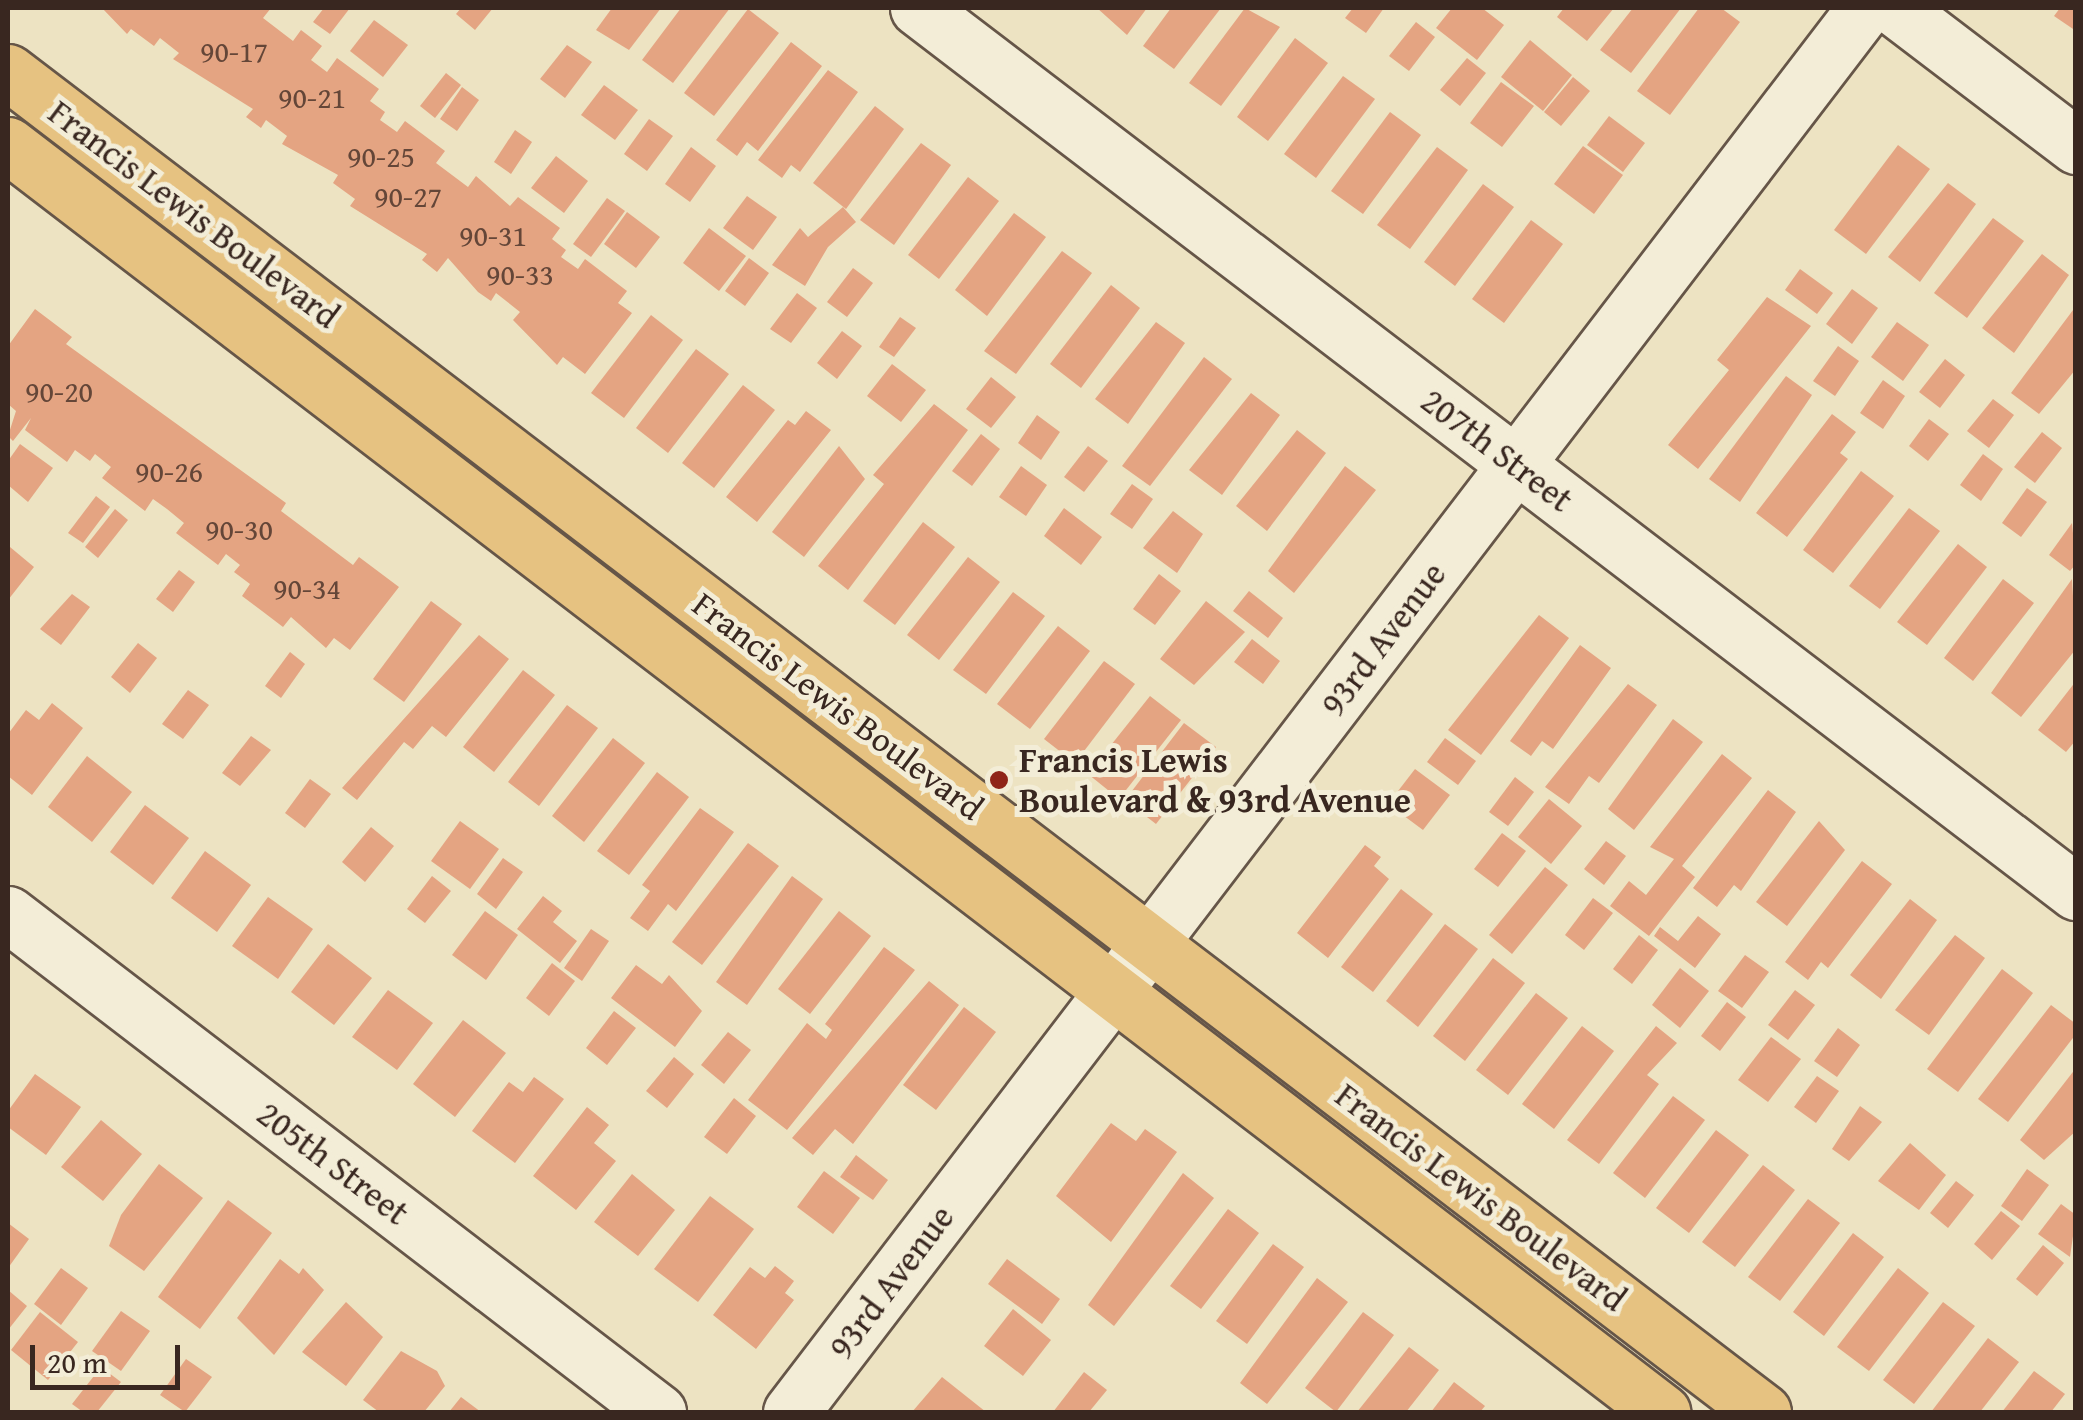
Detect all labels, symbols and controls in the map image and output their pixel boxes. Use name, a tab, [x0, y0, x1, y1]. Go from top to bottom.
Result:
house number: 90-17	[200, 33, 268, 69]
house number: 90-21	[278, 79, 346, 115]
street label: Francis Lewis Boulevard	[40, 91, 348, 337]
house number: 90-25	[347, 138, 415, 174]
house number: 90-27	[374, 178, 442, 214]
house number: 90-31	[459, 217, 527, 253]
house number: 90-33	[486, 256, 554, 292]
house number: 90-20	[25, 373, 93, 409]
street label: 207th Street	[1413, 379, 1581, 521]
house number: 90-26	[135, 453, 203, 489]
house number: 90-30	[205, 511, 273, 547]
street label: 93rd Avenue	[1312, 554, 1454, 724]
house number: 90-34	[273, 570, 341, 606]
street label: Francis Lewis Boulevard	[684, 583, 992, 829]
place label: Francis Lewis Boulevard & 93rd Avenue	[1019, 739, 1411, 821]
marker: Francis Lewis Boulevard & 93rd Avenue	[988, 769, 1010, 791]
street label: Francis Lewis Boulevard	[1327, 1074, 1635, 1320]
street label: 205th Street	[249, 1092, 417, 1234]
street label: 93rd Avenue	[820, 1197, 962, 1367]
scale bar	[35, 1325, 185, 1387]
text: 20 m	[47, 1340, 107, 1384]

